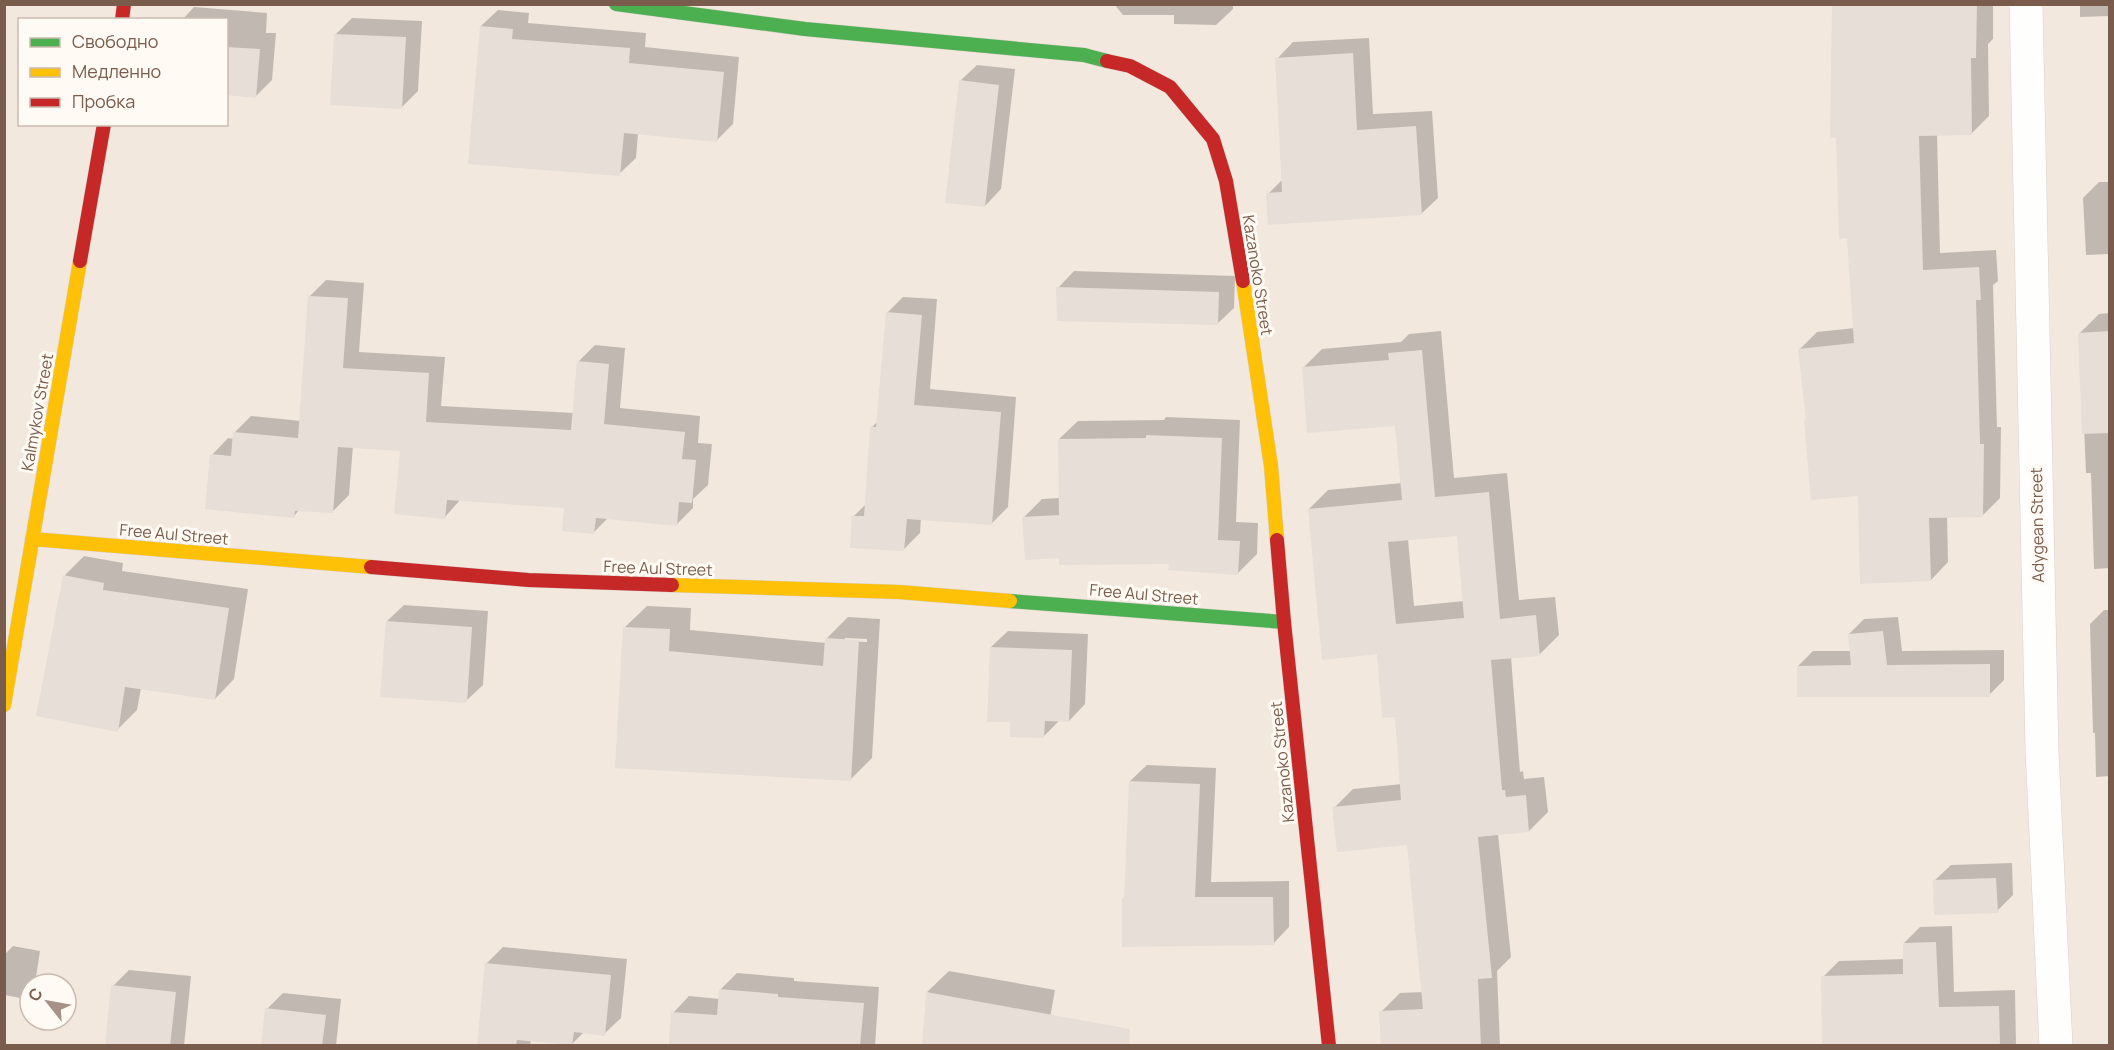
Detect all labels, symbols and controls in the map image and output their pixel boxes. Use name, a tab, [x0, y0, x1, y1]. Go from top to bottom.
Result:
legend	[18, 18, 228, 126]
text: Свободно	[72, 29, 158, 53]
text: Медленно	[72, 59, 161, 83]
text: Пробка	[72, 89, 135, 113]
street label: Kazanoko Street	[1238, 213, 1278, 337]
street label: Kalmykov Street	[16, 351, 58, 473]
street label: Adygean Street	[2025, 467, 2049, 583]
street label: Free Aul Street	[119, 518, 229, 550]
street label: Free Aul Street	[603, 555, 713, 581]
street label: Free Aul Street	[1089, 578, 1199, 610]
street label: Kazanoko Street	[1265, 700, 1299, 824]
north arrow	[18, 972, 78, 1032]
text: С	[23, 983, 48, 1005]

